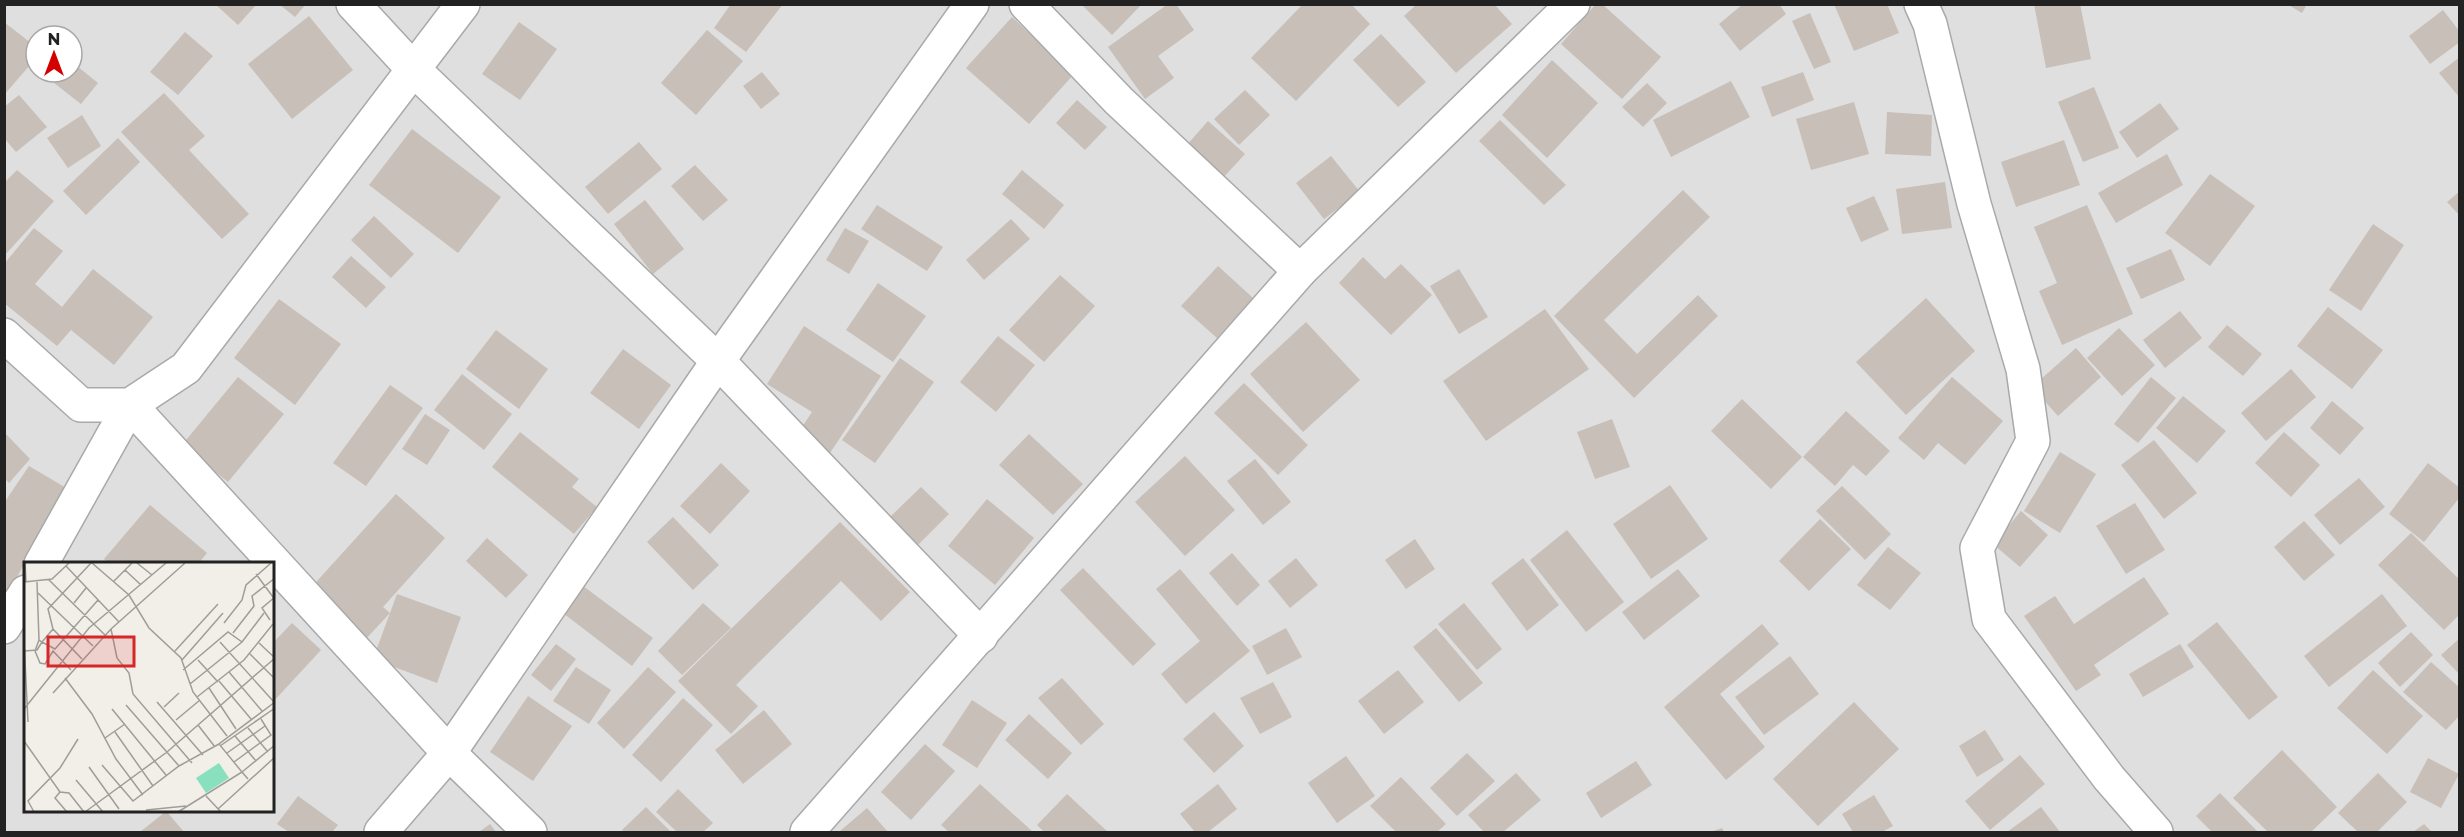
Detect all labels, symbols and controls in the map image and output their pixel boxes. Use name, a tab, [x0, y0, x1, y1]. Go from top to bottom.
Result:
north arrow	[24, 24, 84, 84]
text: N	[48, 30, 60, 49]
inset map	[24, 562, 274, 813]

